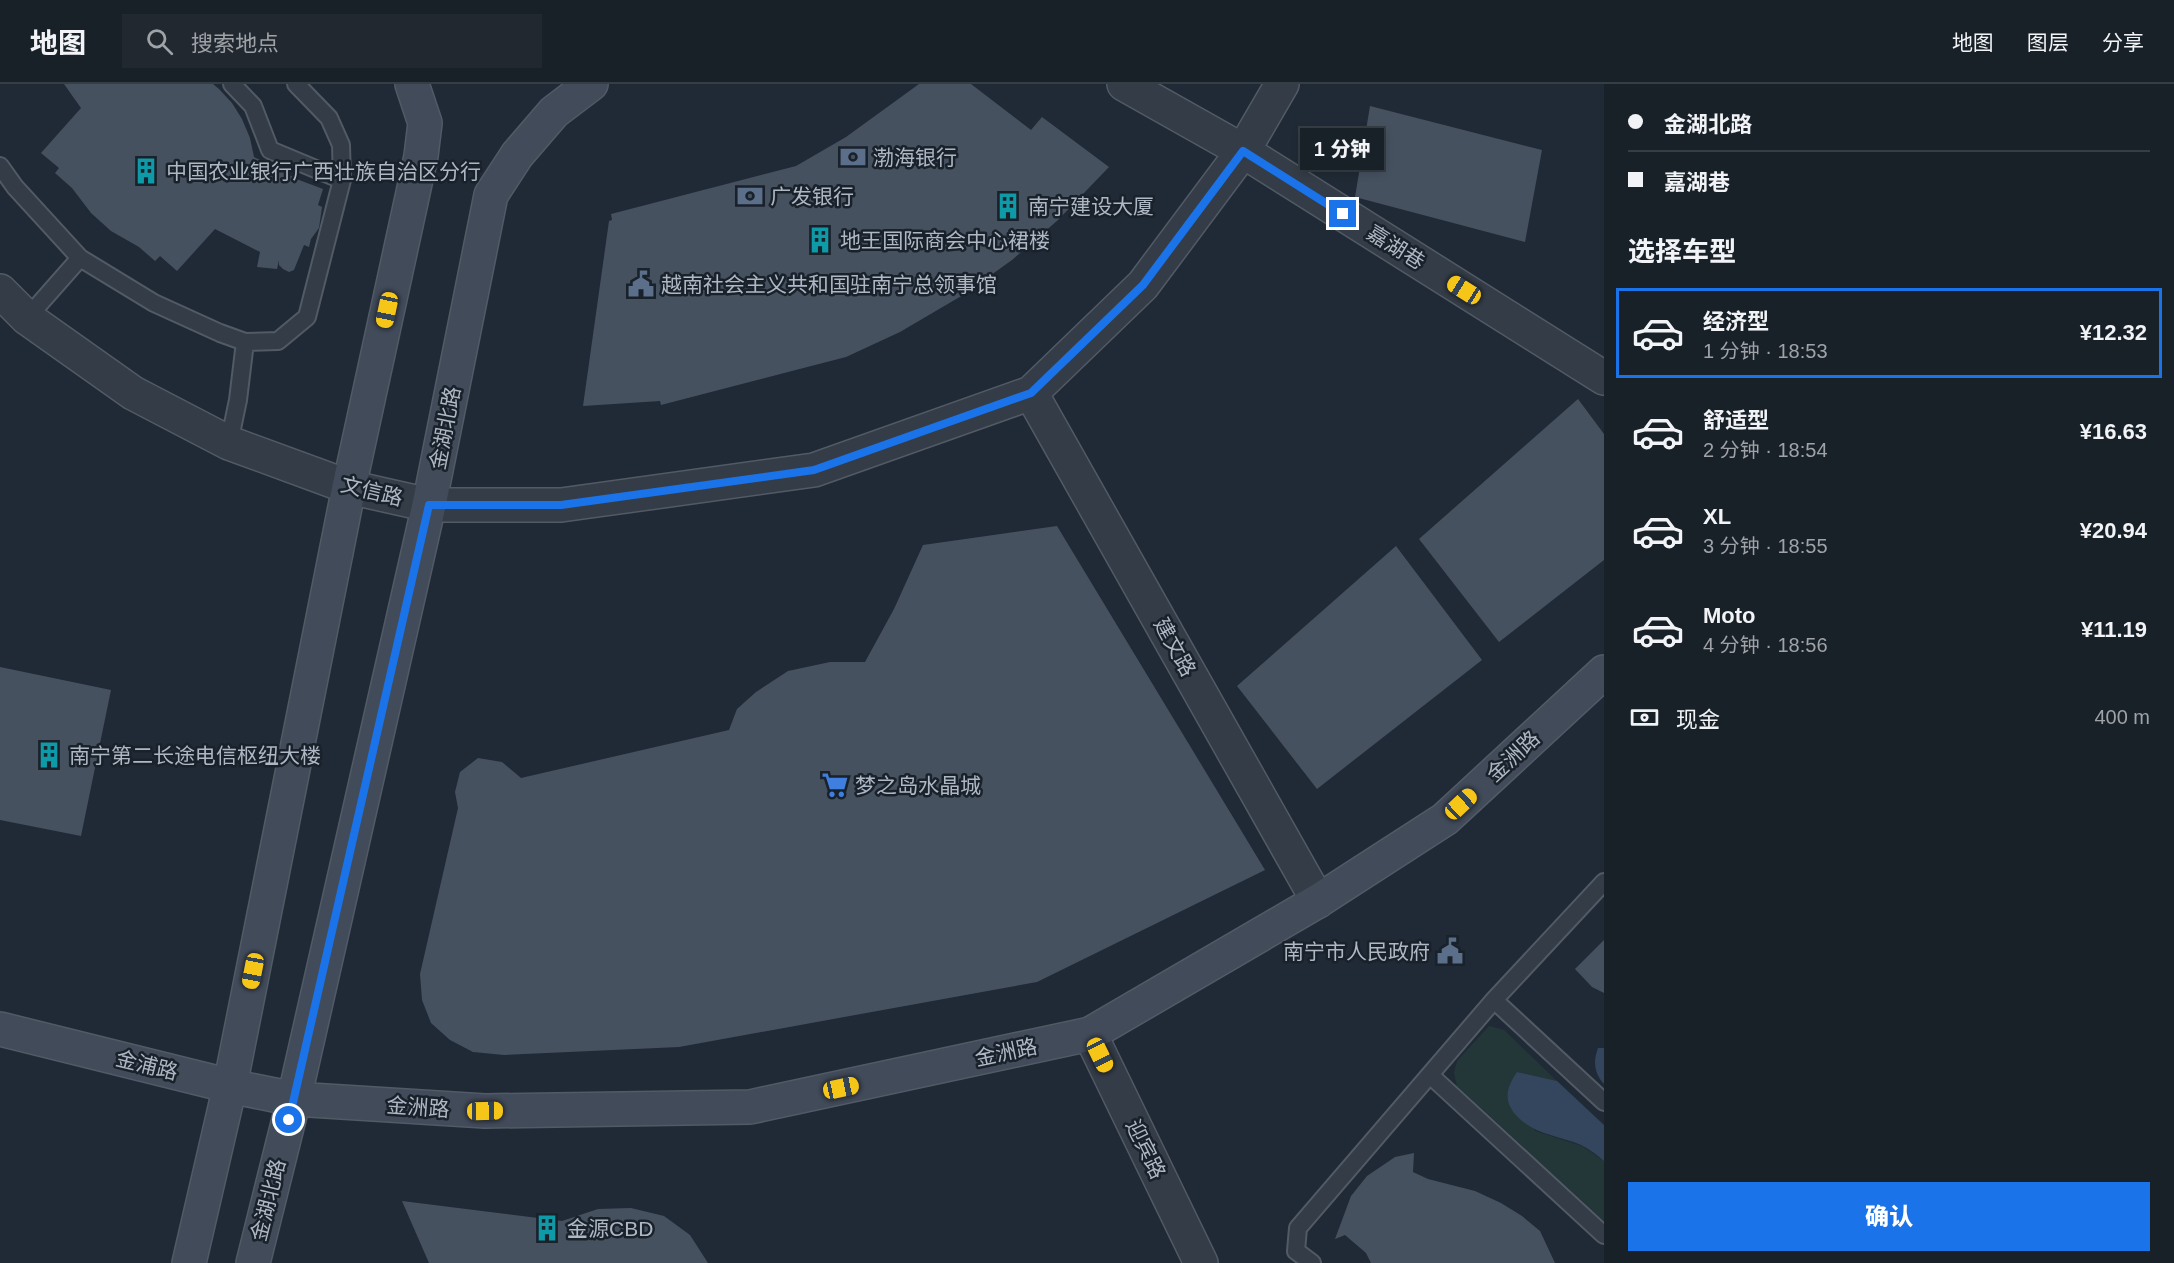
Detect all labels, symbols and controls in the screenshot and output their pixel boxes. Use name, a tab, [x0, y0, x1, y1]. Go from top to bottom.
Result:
search box	[122, 14, 542, 68]
icon: search	[143, 25, 176, 58]
text: 地图	[30, 28, 86, 59]
text: 搜索地点	[191, 31, 279, 56]
text: 地图	[1952, 31, 1994, 54]
text: 图层	[2027, 31, 2069, 54]
text: 分享	[2102, 31, 2144, 54]
text: 金湖北路	[1664, 112, 1752, 137]
callout: 1 分钟	[1301, 127, 1385, 169]
text: 1 分钟	[1314, 138, 1370, 160]
bank icon: 渤海银行	[838, 142, 868, 172]
place label: 渤海银行	[873, 146, 957, 169]
building icon: 中国农业银行广西壮族自治区分行	[131, 156, 161, 186]
place label: 中国农业银行广西壮族自治区分行	[166, 160, 481, 183]
text: 嘉湖巷	[1664, 170, 1730, 195]
bank icon: 广发银行	[735, 181, 765, 211]
place label: 广发银行	[770, 185, 854, 208]
building icon: 南宁建设大厦	[993, 191, 1023, 221]
place label: 南宁建设大厦	[1028, 195, 1154, 218]
route end	[1329, 200, 1356, 227]
street label: 嘉湖巷	[1363, 221, 1429, 273]
building icon: 地王国际商会中心裙楼	[805, 225, 835, 255]
place label: 地王国际商会中心裙楼	[840, 229, 1050, 252]
text: 选择车型	[1628, 237, 1736, 267]
public building icon: 越南社会主义共和国驻南宁总领事馆	[626, 269, 656, 299]
place label: 越南社会主义共和国驻南宁总领事馆	[661, 273, 997, 296]
car	[1444, 273, 1484, 307]
car	[374, 291, 400, 329]
icon: car	[1631, 306, 1685, 360]
text: 经济型	[1703, 309, 1769, 334]
text: ¥12.32	[2080, 320, 2147, 345]
text: 1 分钟 · 18:53	[1703, 340, 1828, 362]
street label: 金湖北路	[426, 385, 464, 471]
icon: car	[1631, 405, 1685, 459]
text: 舒适型	[1703, 408, 1769, 433]
text: ¥16.63	[2080, 419, 2147, 444]
text: 2 分钟 · 18:54	[1703, 439, 1828, 461]
street label: 文信路	[339, 472, 405, 510]
icon: car	[1631, 504, 1685, 558]
text: XL	[1703, 504, 1731, 529]
text: ¥20.94	[2080, 518, 2147, 543]
text: 3 分钟 · 18:55	[1703, 535, 1828, 557]
icon: car	[1631, 603, 1685, 657]
text: Moto	[1703, 603, 1756, 628]
street label: 建文路	[1150, 614, 1200, 680]
text: ¥11.19	[2081, 617, 2147, 642]
text: 4 分钟 · 18:56	[1703, 634, 1828, 656]
icon: cash	[1628, 701, 1661, 734]
text: 400 m	[2094, 706, 2150, 728]
text: 现金	[1676, 707, 1720, 732]
street label: 金洲路	[1482, 726, 1544, 786]
building icon: 南宁第二长途电信枢纽大楼	[34, 740, 64, 770]
place label: 南宁第二长途电信枢纽大楼	[69, 744, 321, 767]
supermarket icon: 梦之岛水晶城	[820, 770, 850, 800]
place label: 梦之岛水晶城	[855, 774, 981, 797]
car	[1442, 785, 1480, 823]
public building icon: 南宁市人民政府	[1435, 936, 1465, 966]
place label: 南宁市人民政府	[1283, 940, 1430, 963]
car	[241, 952, 265, 990]
street label: 金洲路	[973, 1034, 1039, 1070]
car	[1084, 1035, 1116, 1075]
street label: 金浦路	[114, 1046, 180, 1084]
car	[822, 1075, 860, 1101]
street label: 金洲路	[386, 1093, 450, 1121]
car	[467, 1102, 503, 1120]
route start	[275, 1106, 302, 1133]
street label: 迎宾路	[1122, 1116, 1170, 1182]
street label: 金湖北路	[247, 1156, 289, 1244]
button: 确认	[1628, 1182, 2150, 1251]
building icon: 金源CBD	[532, 1213, 562, 1243]
place label: 金源CBD	[567, 1217, 653, 1240]

